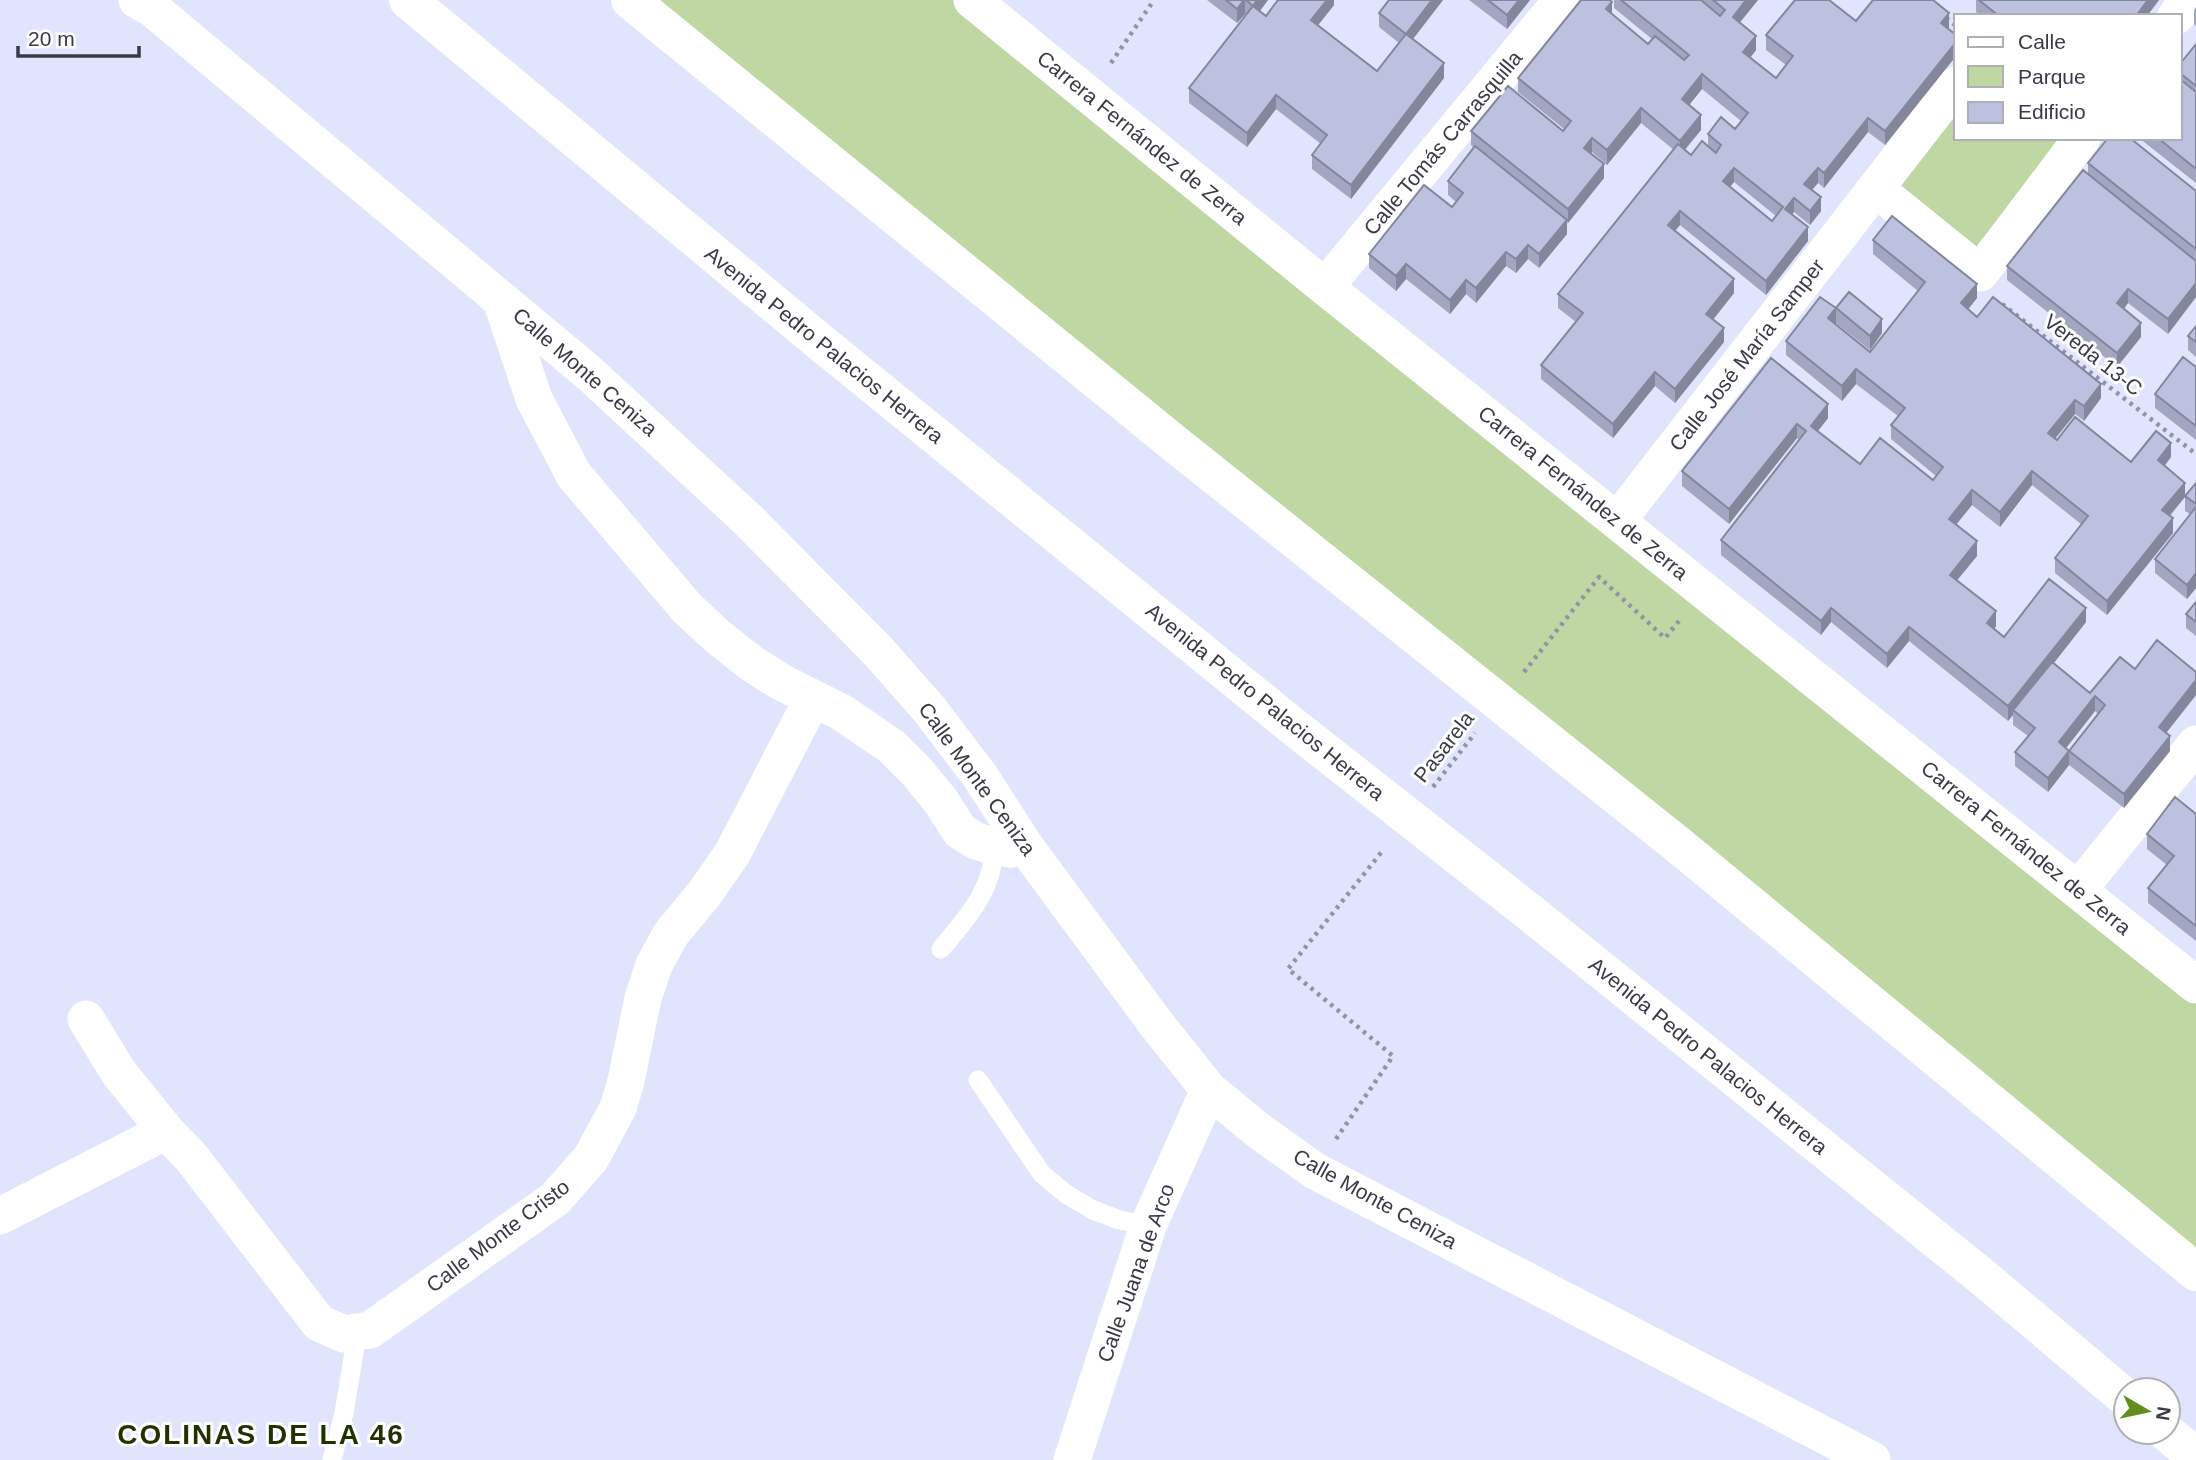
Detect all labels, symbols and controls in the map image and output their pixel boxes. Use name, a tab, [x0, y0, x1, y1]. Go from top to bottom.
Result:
scale bar	[18, 14, 138, 58]
legend	[1954, 14, 2182, 140]
text: 20 m	[28, 27, 75, 50]
text: Calle	[2018, 30, 2066, 53]
street label: Carrera Fernández de Zerra	[1033, 46, 1252, 229]
street label: Calle Tomás Carrasquilla	[1359, 46, 1527, 239]
text: Parque	[2018, 65, 2086, 88]
text: Edificio	[2018, 100, 2086, 123]
street label: Avenida Pedro Palacios Herrera	[701, 241, 948, 448]
street label: Calle José María Samper	[1665, 254, 1829, 455]
street label: Calle Monte Ceniza	[509, 303, 662, 441]
street label: Vereda 13-C	[2040, 309, 2147, 400]
street label: Carrera Fernández de Zerra	[1474, 401, 1693, 584]
street label: Avenida Pedro Palacios Herrera	[1142, 598, 1389, 805]
street label: Calle Monte Ceniza	[914, 698, 1041, 860]
street label: Pasarela	[1409, 707, 1478, 786]
street label: Carrera Fernández de Zerra	[1917, 756, 2136, 939]
street label: Avenida Pedro Palacios Herrera	[1585, 952, 1832, 1159]
street label: Calle Monte Ceniza	[1290, 1144, 1461, 1253]
street label: Calle Monte Cristo	[422, 1174, 574, 1297]
street label: Calle Juana de Arco	[1093, 1181, 1178, 1365]
north arrow	[2112, 1376, 2182, 1446]
text: N	[2152, 1405, 2175, 1422]
district label: COLINAS DE LA 46	[117, 1419, 405, 1450]

